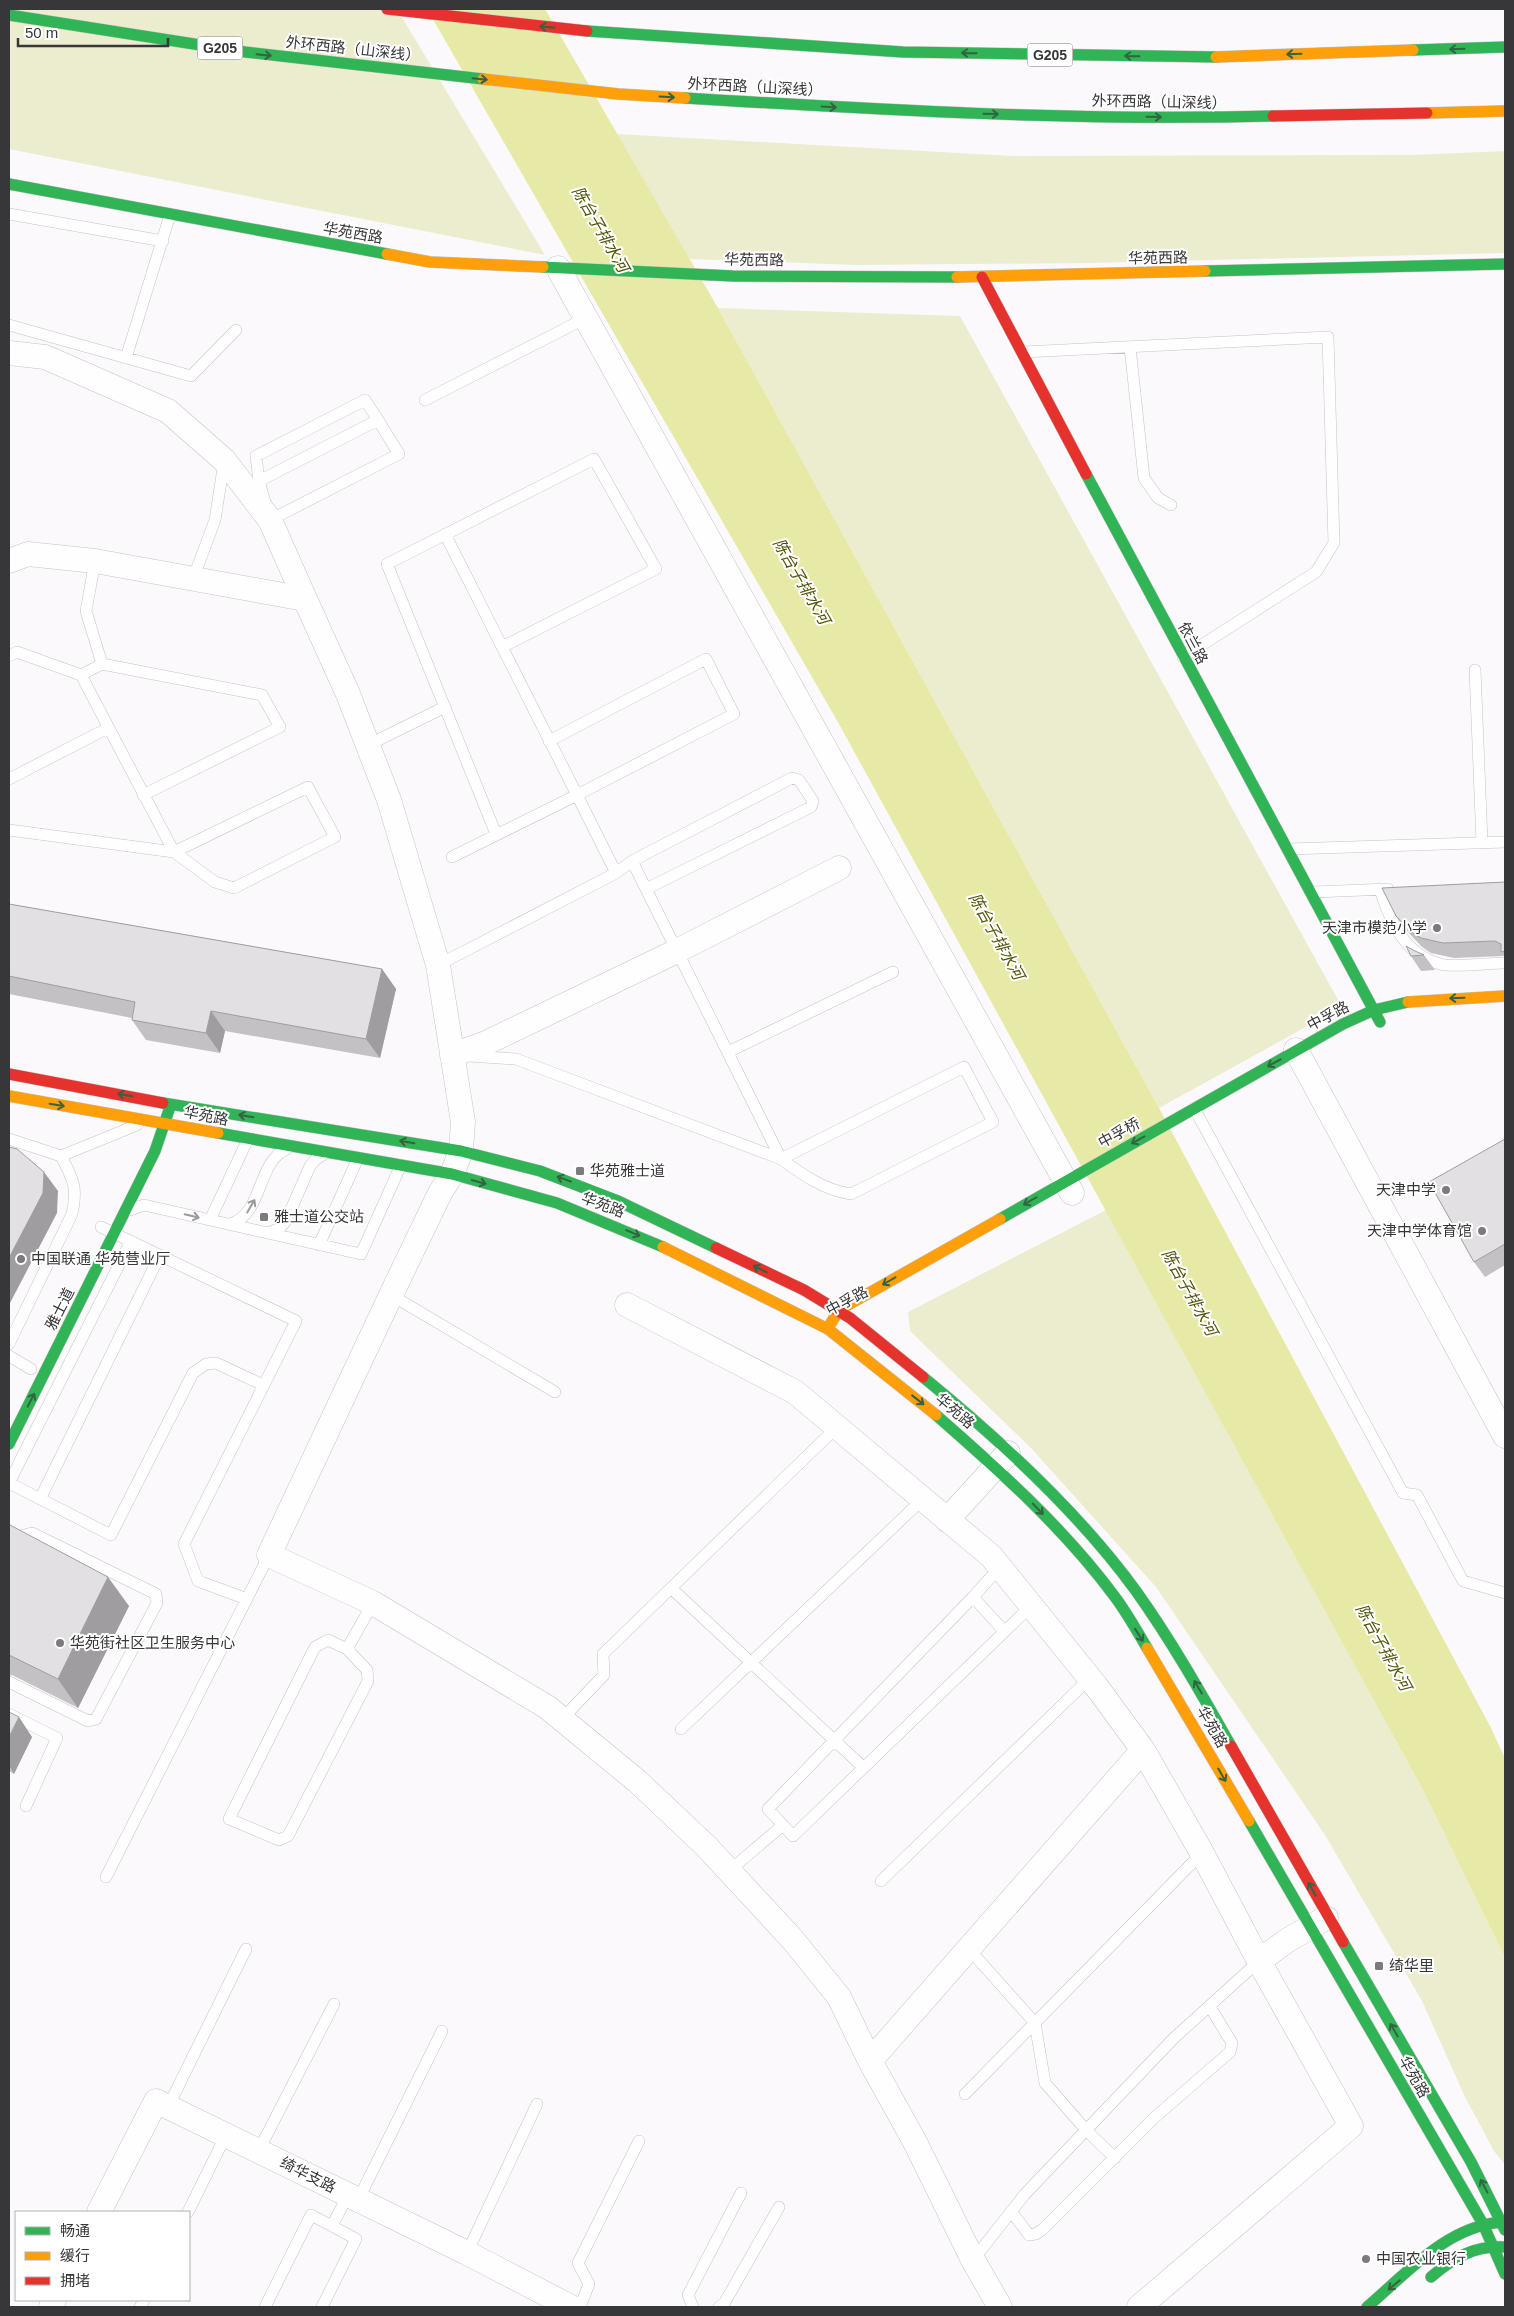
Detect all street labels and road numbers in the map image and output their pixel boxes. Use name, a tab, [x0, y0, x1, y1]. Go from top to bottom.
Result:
street label: 外环西路（山深线）	[285, 33, 421, 64]
road number: G205	[198, 36, 242, 59]
road number: G205	[1028, 44, 1072, 66]
street label: 外环西路（山深线）	[687, 74, 823, 99]
street label: 外环西路（山深线）	[1091, 92, 1227, 111]
street label: 华苑西路	[322, 219, 384, 246]
street label: 华苑西路	[1128, 248, 1188, 267]
street label: 华苑西路	[724, 250, 784, 269]
street label: 依兰路	[1175, 619, 1212, 667]
street label: 中孚路	[1304, 997, 1352, 1034]
street label: 华苑路	[182, 1103, 230, 1128]
street label: 中孚桥	[1095, 1114, 1143, 1151]
street label: 华苑路	[579, 1189, 627, 1221]
street label: 中孚路	[823, 1282, 871, 1319]
street label: 雅士道	[42, 1285, 77, 1333]
street label: 华苑路	[933, 1390, 978, 1432]
street label: 华苑路	[1194, 1703, 1231, 1750]
street label: 华苑路	[1396, 2053, 1433, 2100]
street label: 绮华支路	[278, 2153, 339, 2196]

